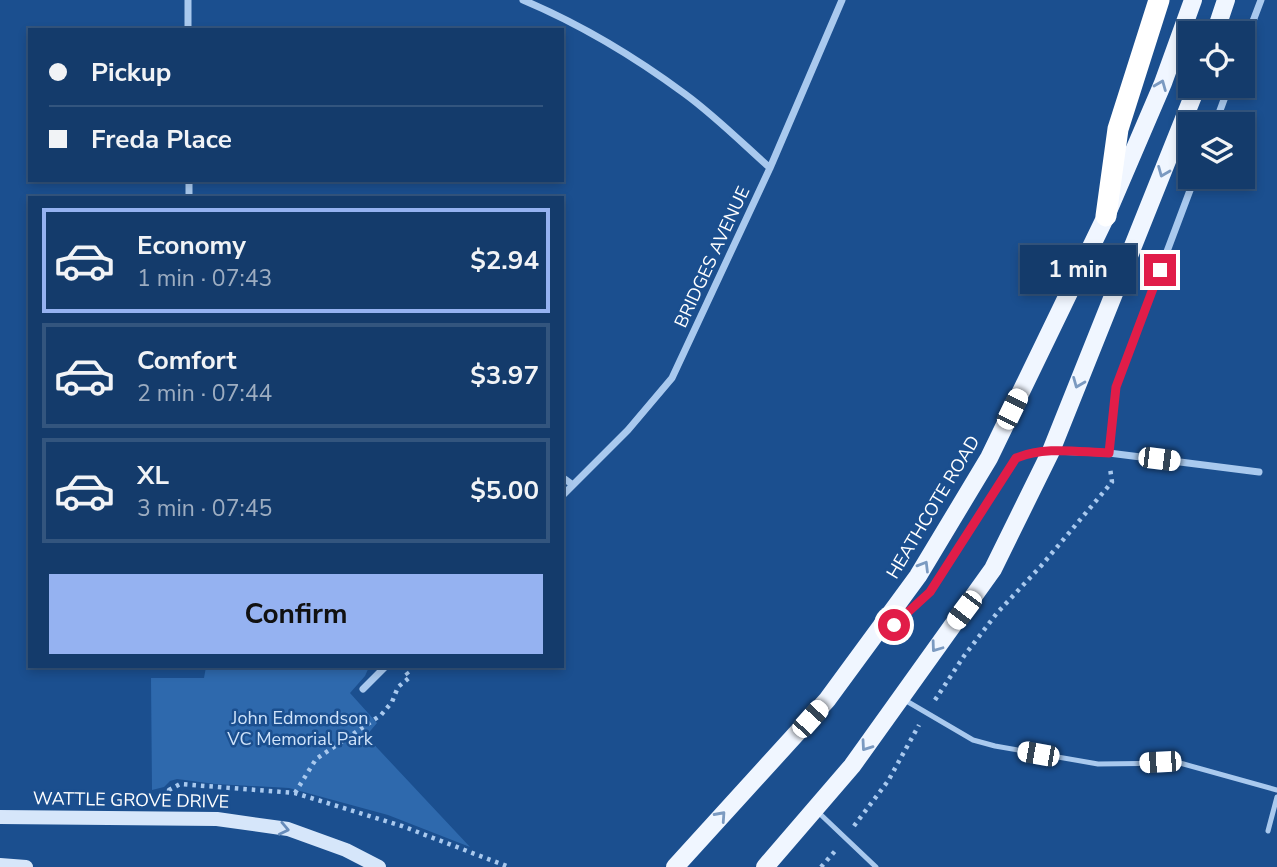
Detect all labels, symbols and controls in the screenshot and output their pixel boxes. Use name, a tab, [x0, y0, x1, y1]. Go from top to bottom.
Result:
map controls	[1178, 21, 1255, 189]
button: locate	[1178, 21, 1255, 98]
text: Pickup	[91, 55, 171, 90]
one-way arrow	[1153, 80, 1167, 92]
button: layers	[1178, 112, 1255, 189]
text: Freda Place	[91, 122, 232, 157]
one-way arrow	[1158, 165, 1172, 177]
street label: BRIDGES AVENUE	[669, 183, 755, 331]
text: Economy	[137, 228, 246, 263]
icon: car	[53, 229, 116, 292]
text: $2.94	[470, 243, 539, 278]
callout: 1 min	[1020, 246, 1136, 294]
text: 1 min	[1048, 254, 1108, 285]
route end	[1144, 254, 1176, 286]
text: 1 min · 07:43	[137, 263, 272, 294]
text: Comfort	[137, 343, 237, 378]
icon: car	[53, 344, 116, 407]
text: $3.97	[470, 358, 539, 393]
one-way arrow	[1073, 376, 1087, 388]
text: 2 min · 07:44	[137, 378, 272, 409]
car	[994, 386, 1031, 432]
street label: HEATHCOTE ROAD	[881, 431, 985, 583]
car	[1137, 446, 1182, 472]
text: XL	[137, 458, 169, 493]
icon: car	[53, 459, 116, 522]
text: $5.00	[470, 473, 539, 508]
text: 3 min · 07:45	[137, 493, 272, 524]
one-way arrow	[916, 560, 929, 573]
button: Confirm	[49, 574, 543, 654]
car	[943, 587, 986, 633]
route start	[878, 609, 910, 641]
one-way arrow	[932, 639, 945, 652]
car	[789, 696, 832, 742]
park label: John Edmondson VC Memorial Park	[226, 706, 374, 751]
one-way arrow	[862, 738, 874, 751]
car	[1016, 740, 1061, 768]
car	[1139, 750, 1182, 774]
street label: WATTLE GROVE DRIVE	[33, 786, 229, 814]
one-way arrow	[713, 812, 726, 825]
one-way arrow	[278, 821, 290, 836]

